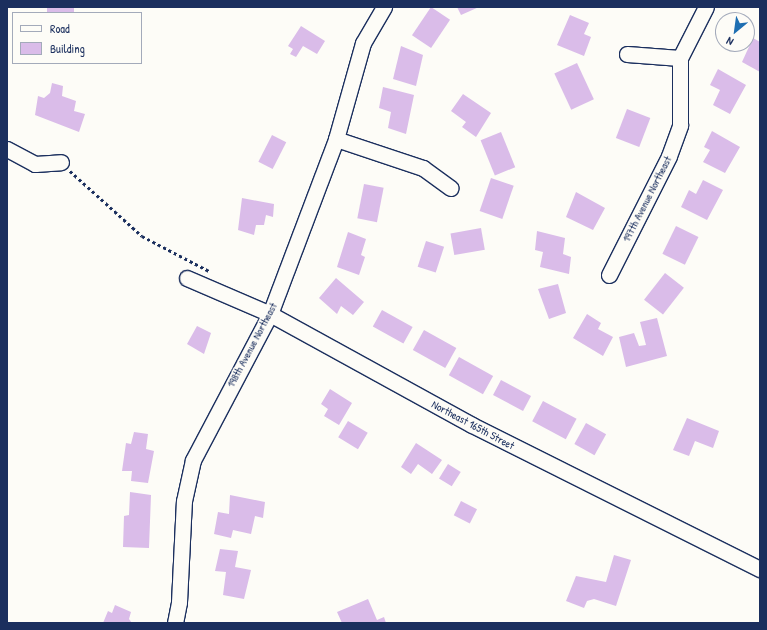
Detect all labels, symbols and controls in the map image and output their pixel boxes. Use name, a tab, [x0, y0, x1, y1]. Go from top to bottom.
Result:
legend	[12, 12, 142, 64]
north arrow	[715, 12, 755, 52]
text: Road	[50, 20, 70, 37]
text: N	[724, 34, 736, 49]
text: Building	[50, 40, 85, 57]
street label: 197th Avenue Northeast	[620, 154, 674, 244]
street label: 198th Avenue Northeast	[224, 300, 280, 390]
street label: Northeast 165th Street	[429, 398, 517, 452]

